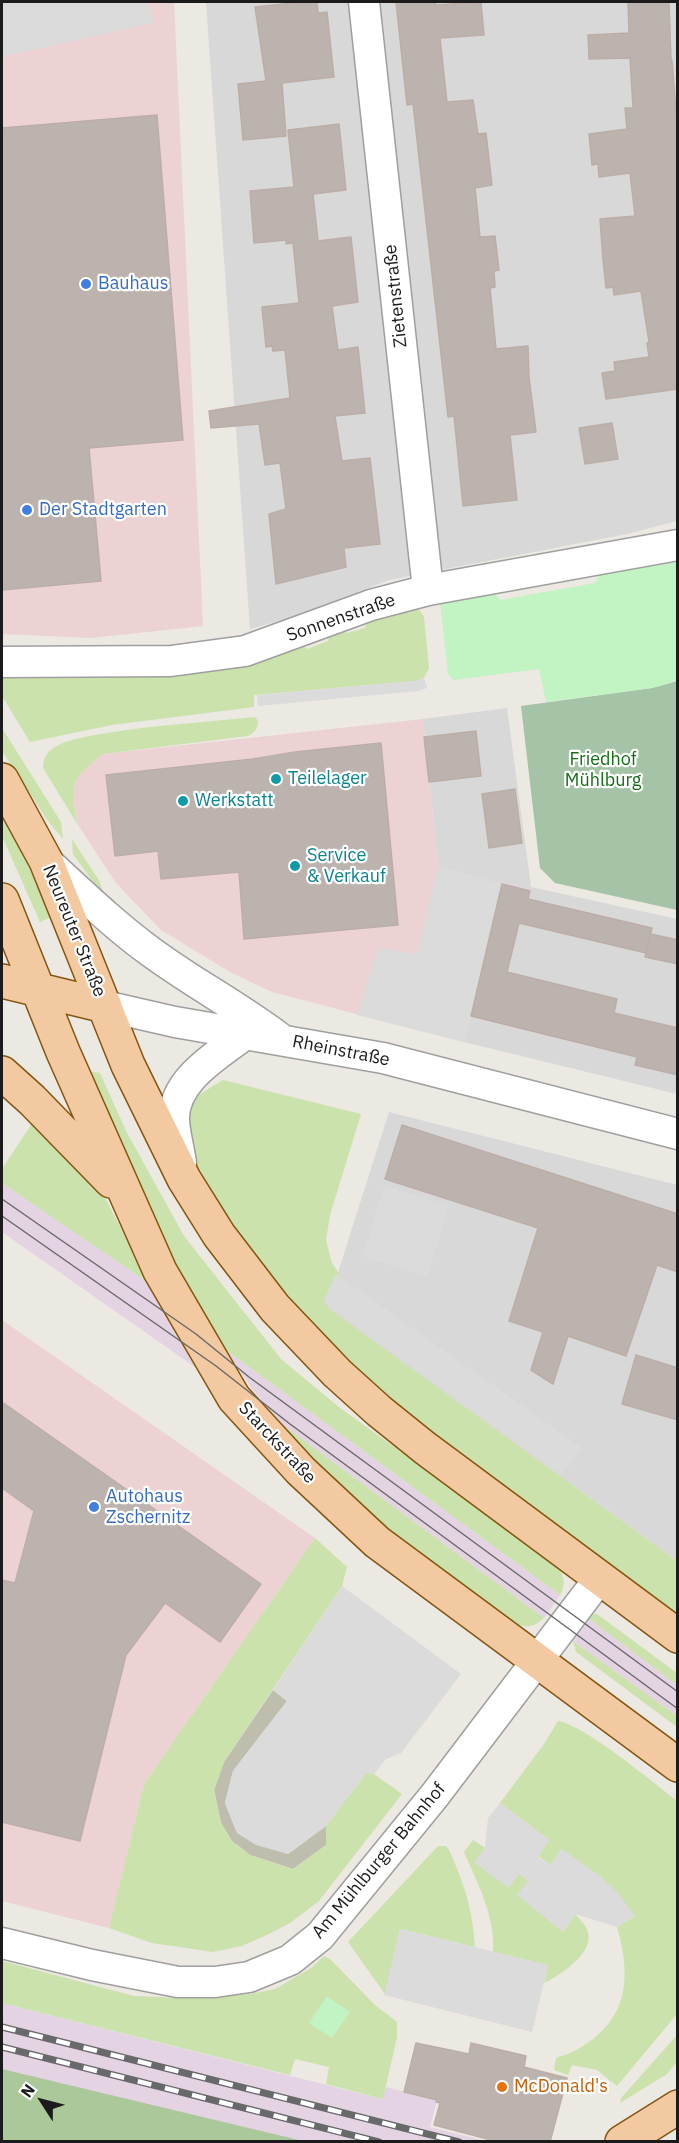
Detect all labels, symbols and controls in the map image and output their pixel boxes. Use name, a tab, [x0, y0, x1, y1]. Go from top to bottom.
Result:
street label: Zietenstraße	[380, 243, 412, 349]
place label: Bauhaus	[98, 273, 168, 295]
marker: Bauhaus	[79, 277, 93, 291]
place label: Der Stadtgarten	[39, 499, 167, 521]
marker: Der Stadtgarten	[20, 503, 34, 517]
street label: Sonnenstraße	[284, 589, 398, 647]
park label: Friedhof Mühlburg	[565, 749, 641, 792]
place label: Teilelager	[288, 768, 367, 790]
marker: Teilelager	[269, 772, 283, 786]
place label: Werkstatt	[195, 790, 274, 812]
marker: Werkstatt	[176, 794, 190, 808]
place label: Service & Verkauf	[307, 845, 386, 888]
marker: Service & Verkauf	[288, 859, 302, 873]
street label: Neureuter Straße	[38, 862, 110, 1000]
street label: Rheinstraße	[290, 1031, 392, 1071]
street label: Starckstraße	[234, 1398, 320, 1488]
place label: Autohaus Zschernitz	[106, 1486, 190, 1528]
marker: Autohaus Zschernitz	[87, 1500, 101, 1514]
street label: Am Mühlburger Bahnhof	[308, 1779, 450, 1943]
north arrow	[12, 2071, 72, 2131]
place label: McDonald's	[514, 2076, 608, 2098]
text: N	[16, 2080, 39, 2101]
marker: McDonald's	[495, 2080, 509, 2094]

